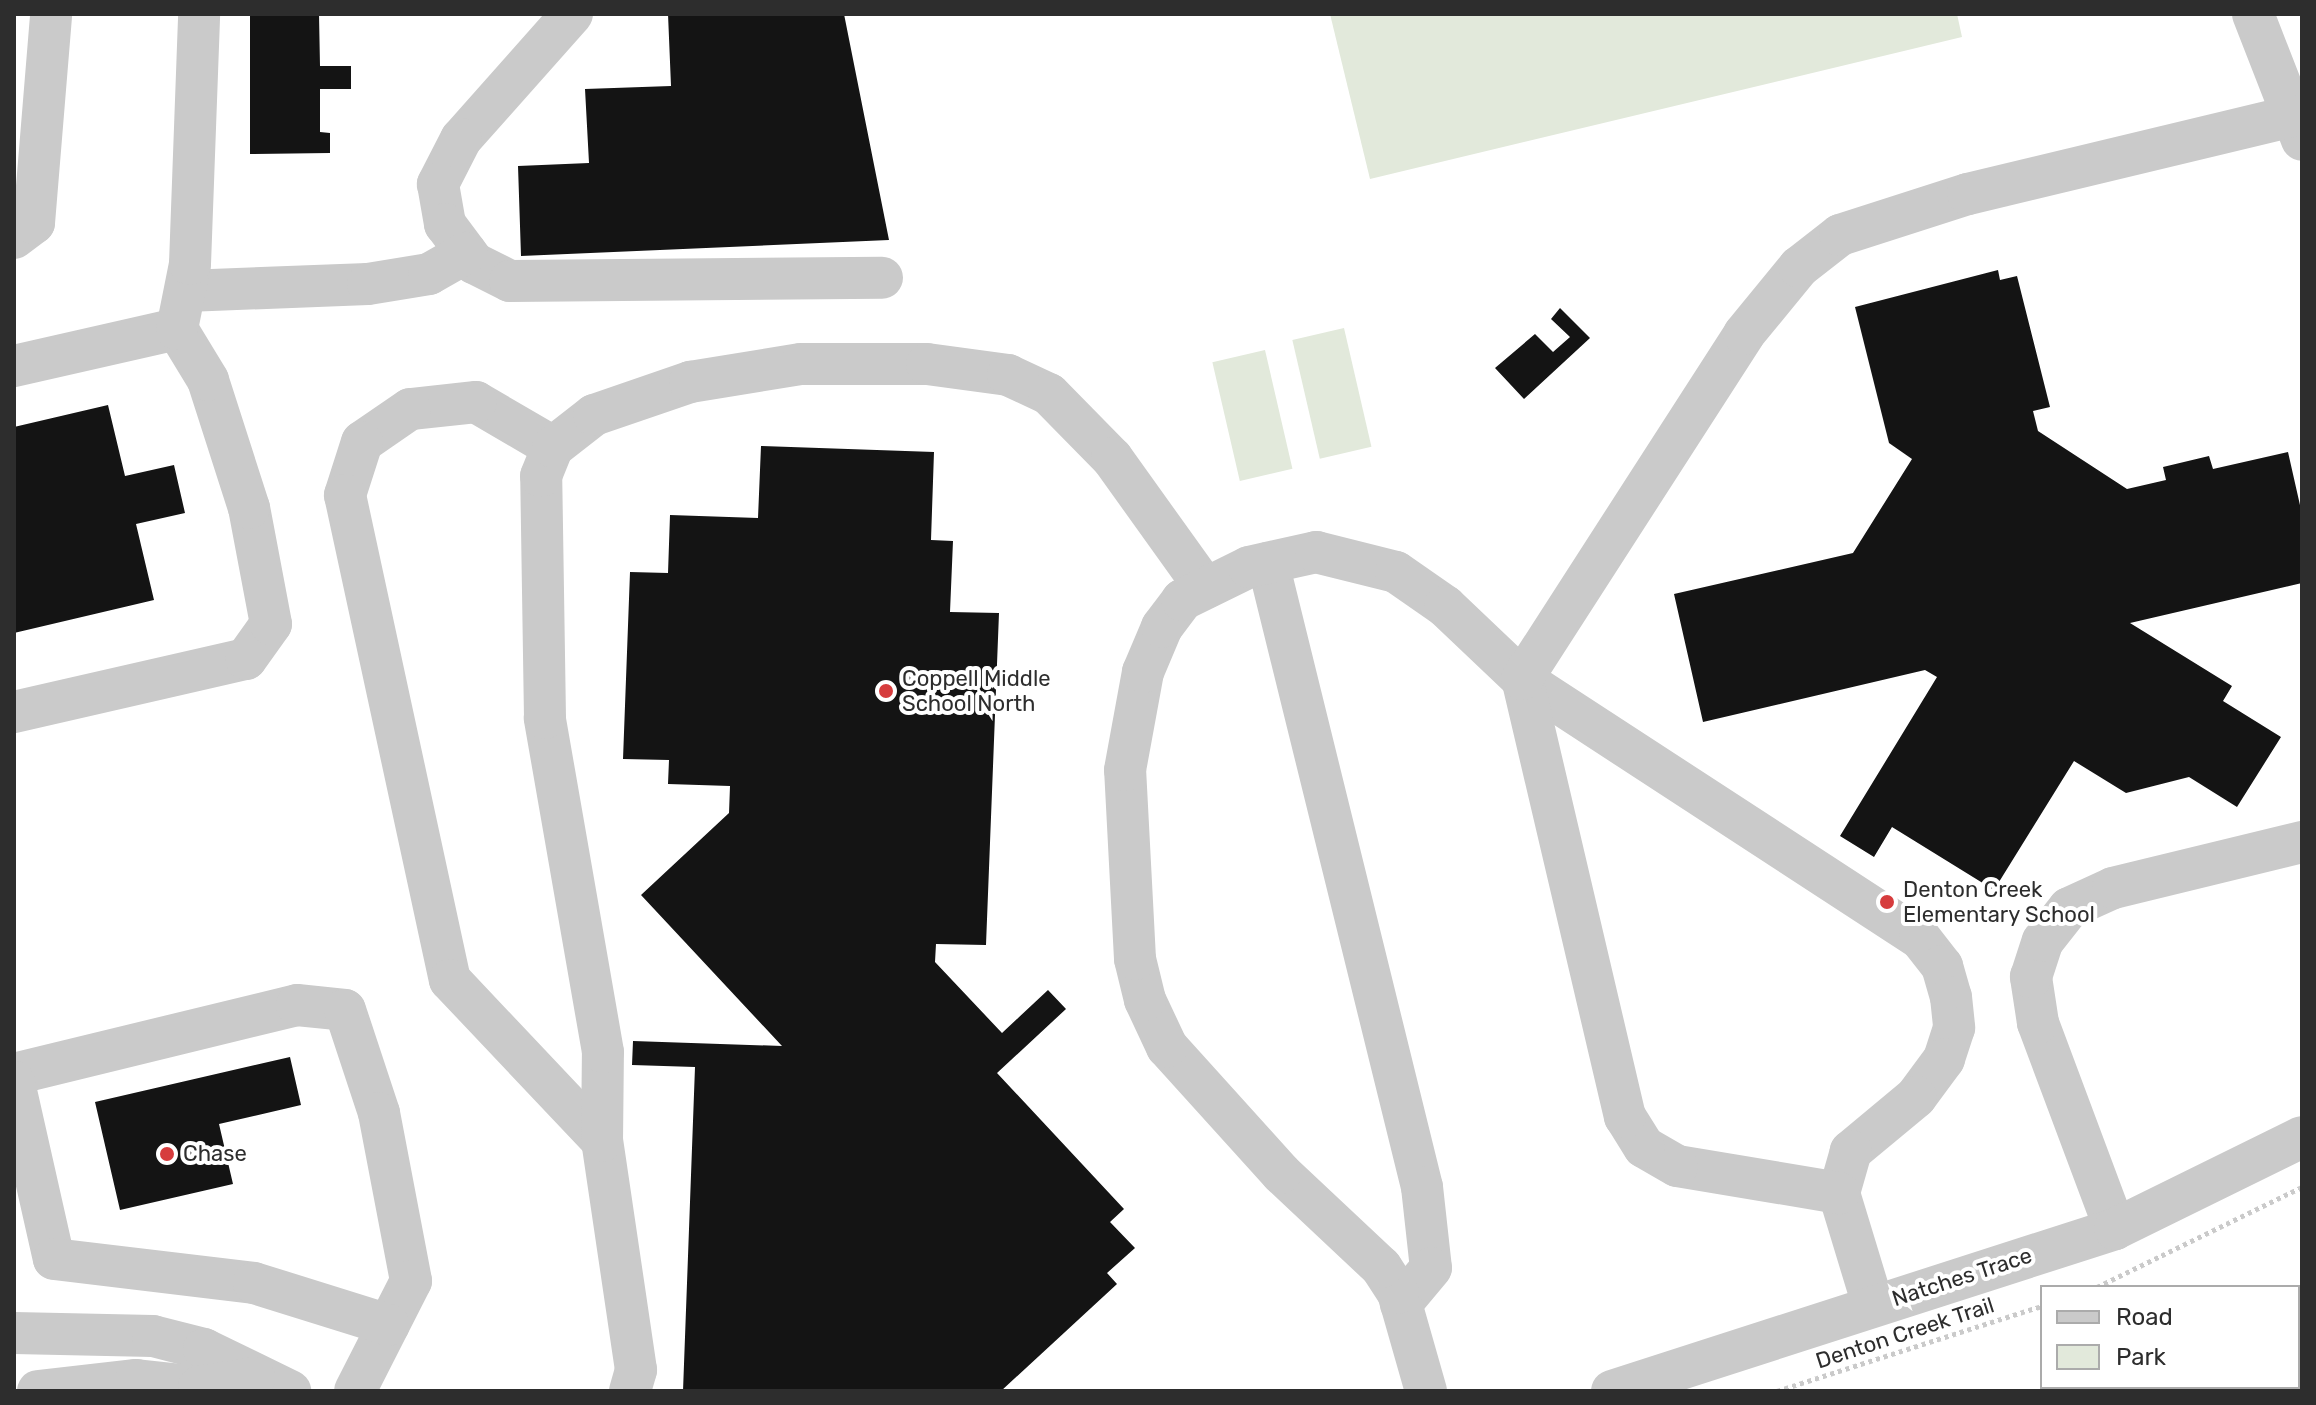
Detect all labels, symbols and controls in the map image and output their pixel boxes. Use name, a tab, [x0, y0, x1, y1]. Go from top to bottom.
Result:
place label: Coppell Middle School North	[902, 665, 1051, 716]
marker: Coppell Middle School North	[877, 682, 895, 700]
place label: Denton Creek Elementary School	[1903, 876, 2096, 928]
marker: Denton Creek Elementary School	[1878, 893, 1896, 911]
place label: Chase	[183, 1141, 247, 1167]
marker: Chase	[158, 1145, 176, 1163]
street label: Natches Trace	[1888, 1242, 2036, 1312]
legend	[2040, 1285, 2300, 1389]
street label: Denton Creek Trail	[1812, 1292, 1998, 1374]
text: Road	[2116, 1303, 2173, 1331]
text: Park	[2116, 1343, 2166, 1371]

